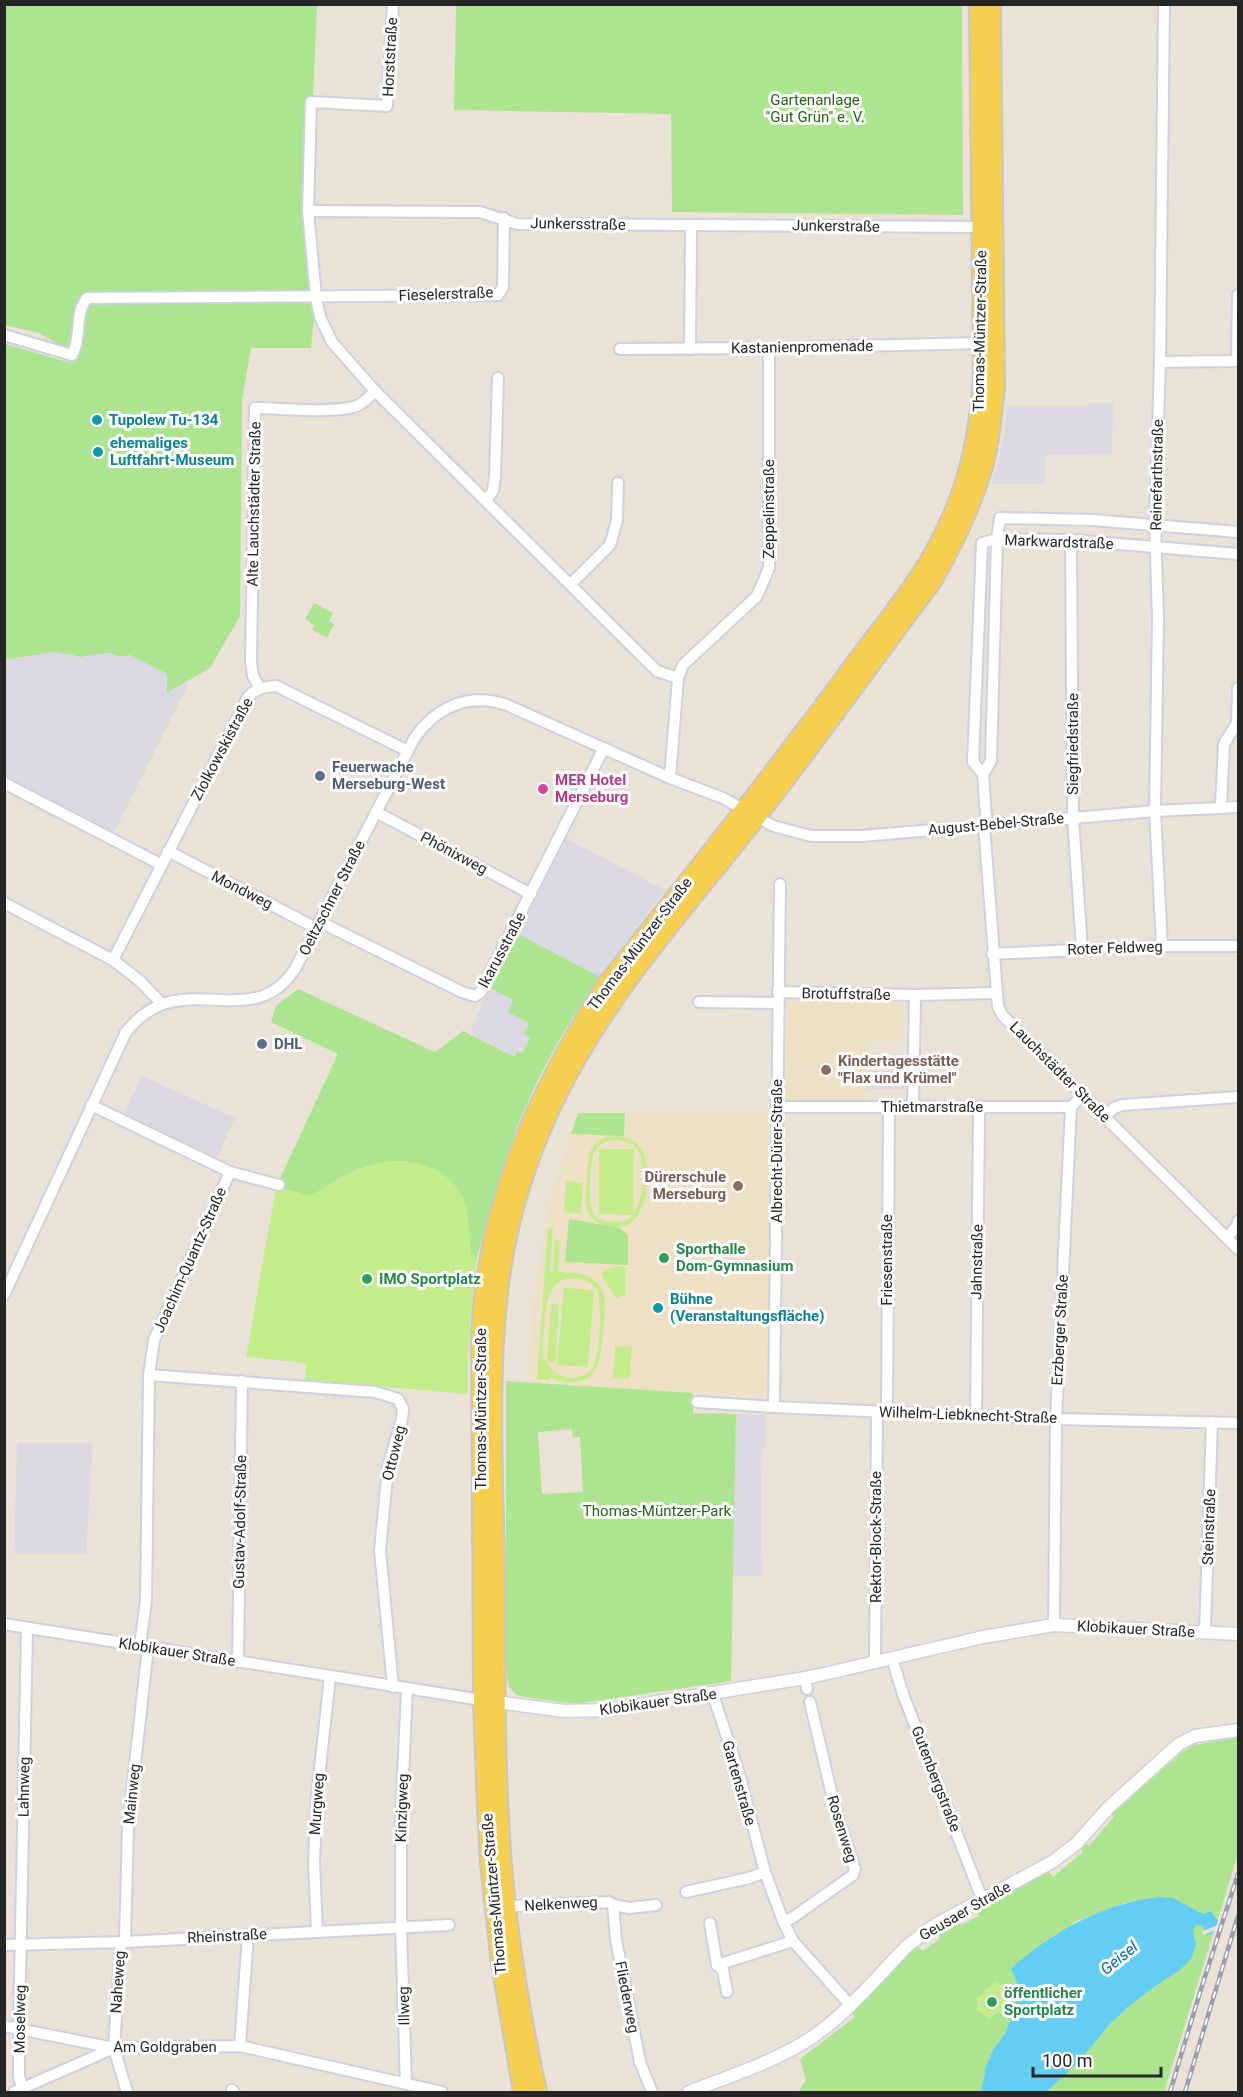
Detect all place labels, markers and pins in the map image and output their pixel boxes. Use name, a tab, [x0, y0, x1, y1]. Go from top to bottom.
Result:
place label: Tupolew Tu-134	[109, 411, 219, 429]
marker: Tupolew Tu-134	[90, 413, 104, 427]
place label: ehemaliges Luftfahrt-Museum	[110, 434, 234, 469]
marker: ehemaliges Luftfahrt-Museum	[91, 445, 105, 459]
place label: Feuerwache Merseburg-West	[332, 758, 445, 793]
marker: Feuerwache Merseburg-West	[313, 769, 327, 783]
place label: MER Hotel Merseburg	[555, 771, 628, 806]
marker: MER Hotel Merseburg	[536, 782, 550, 796]
place label: DHL	[274, 1035, 302, 1053]
marker: DHL	[255, 1037, 269, 1051]
place label: Kindertagesstätte "Flax und Krümel"	[838, 1052, 959, 1087]
marker: Kindertagesstätte "Flax und Krümel"	[819, 1063, 833, 1077]
place label: Dürerschule Merseburg	[645, 1168, 726, 1203]
marker: Dürerschule Merseburg	[731, 1179, 745, 1193]
place label: Sporthalle Dom-Gymnasium	[676, 1240, 793, 1275]
marker: Sporthalle Dom-Gymnasium	[657, 1251, 671, 1265]
place label: IMO Sportplatz	[379, 1270, 481, 1288]
marker: IMO Sportplatz	[360, 1272, 374, 1286]
place label: Bühne (Veranstaltungsfläche)	[670, 1290, 824, 1325]
marker: Bühne (Veranstaltungsfläche)	[651, 1301, 665, 1315]
place label: öffentlicher Sportplatz	[1004, 1984, 1083, 2019]
marker: öffentlicher Sportplatz	[985, 1995, 999, 2009]

